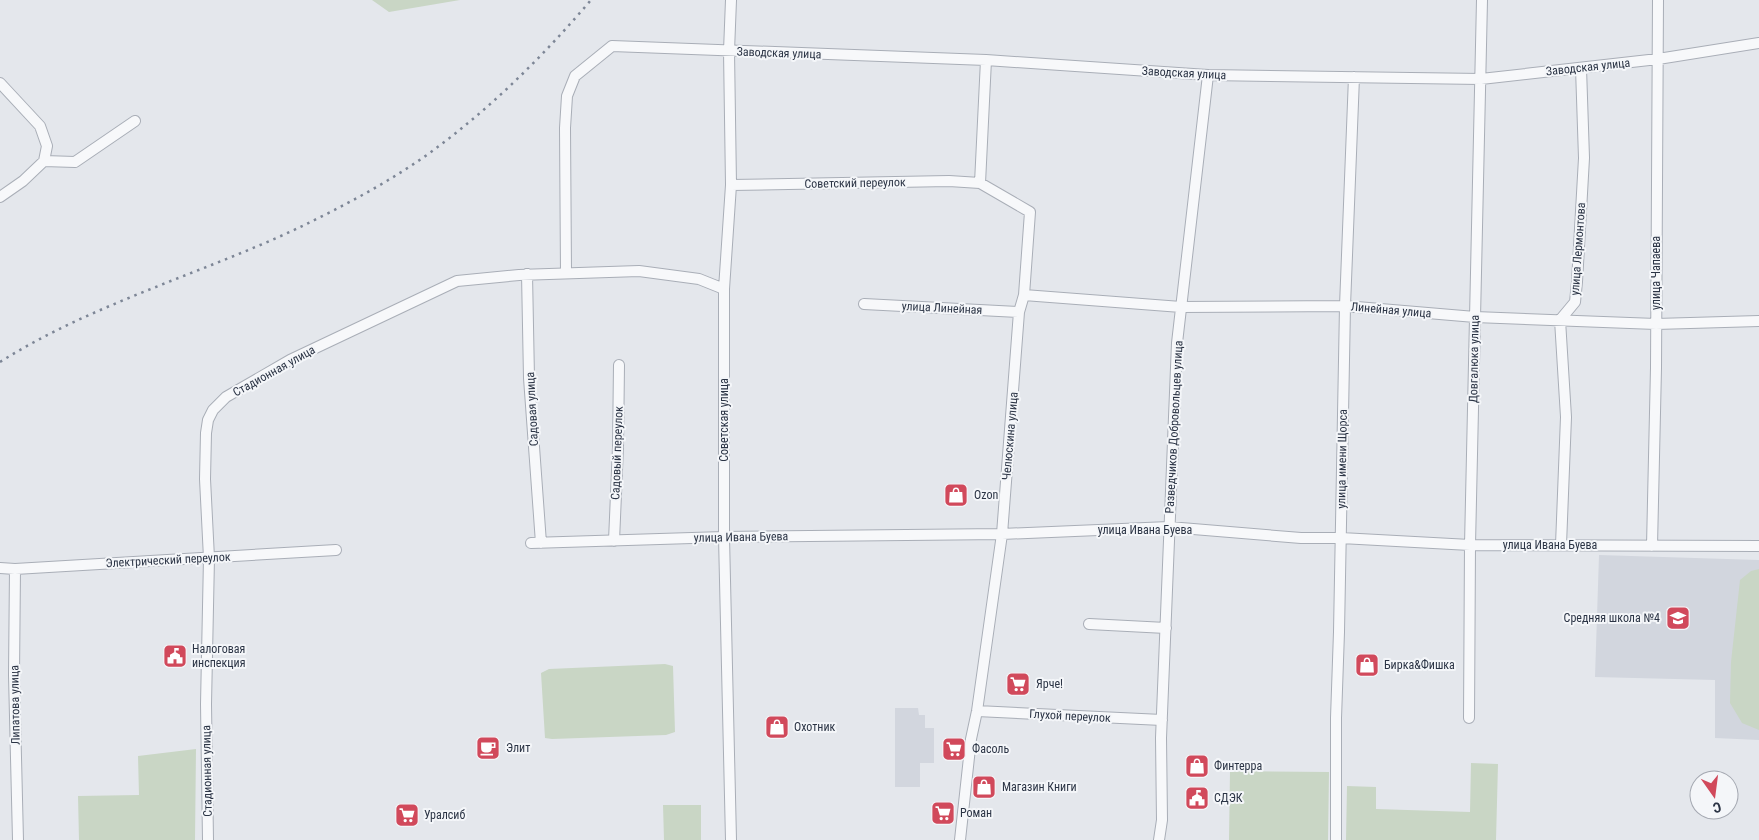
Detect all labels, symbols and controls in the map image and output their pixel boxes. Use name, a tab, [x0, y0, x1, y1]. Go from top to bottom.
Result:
street label: Заводская улица	[736, 45, 822, 61]
street label: Заводская улица	[1545, 56, 1631, 78]
street label: Заводская улица	[1141, 64, 1227, 82]
street label: Советский переулок	[804, 175, 906, 191]
street label: улица Лермонтова	[1568, 202, 1588, 296]
street label: улица Чапаева	[1649, 236, 1663, 310]
street label: улица Линейная	[901, 299, 983, 317]
street label: Линейная улица	[1350, 300, 1432, 321]
street label: Довгалюка улица	[1466, 315, 1482, 403]
street label: Разведчиков Добровольцев улица	[1162, 340, 1186, 514]
street label: Стадионная улица	[231, 343, 318, 399]
street label: Садовая улица	[523, 371, 541, 447]
street label: Советская улица	[717, 378, 731, 462]
street label: Челюскина улица	[999, 391, 1021, 481]
street label: Садовый переулок	[608, 406, 626, 500]
street label: улица имени Щорса	[1334, 409, 1350, 509]
shop icon: Ozon	[943, 482, 969, 508]
place label: Ozon	[974, 488, 998, 502]
street label: улица Ивана Буева	[1098, 523, 1193, 537]
street label: улица Ивана Буева	[694, 529, 789, 545]
street label: улица Ивана Буева	[1503, 538, 1598, 552]
street label: Электрический переулок	[105, 550, 231, 570]
school or university icon: Средняя школа №4	[1665, 605, 1691, 631]
place label: Средняя школа №4	[1564, 611, 1660, 625]
place label: Налоговая инспекция	[192, 642, 245, 670]
public building icon: Налоговая инспекция	[162, 643, 188, 669]
shop icon: Бирка&Фишка	[1354, 652, 1380, 678]
place label: Бирка&Фишка	[1384, 658, 1455, 672]
street label: Липатова улица	[7, 665, 23, 745]
supermarket icon: Ярче!	[1005, 671, 1031, 697]
place label: Ярче!	[1036, 677, 1063, 691]
street label: Глухой переулок	[1029, 707, 1111, 725]
shop icon: Охотник	[764, 714, 790, 740]
place label: Охотник	[794, 720, 836, 734]
street label: Стадионная улица	[199, 725, 215, 817]
cafe icon: Элит	[475, 735, 501, 761]
supermarket icon: Фасоль	[941, 736, 967, 762]
place label: Элит	[506, 741, 530, 755]
place label: Фасоль	[972, 742, 1009, 756]
shop icon: Финтерра	[1184, 753, 1210, 779]
place label: Финтерра	[1214, 759, 1262, 773]
north arrow	[1689, 770, 1739, 820]
shop icon: Магазин Книги	[971, 774, 997, 800]
place label: Магазин Книги	[1002, 780, 1077, 794]
public building icon: СДЭК	[1184, 785, 1210, 811]
place label: СДЭК	[1214, 791, 1243, 805]
text: С	[1711, 799, 1723, 816]
supermarket icon: Роман	[930, 800, 956, 826]
supermarket icon: Уралсиб	[394, 802, 420, 828]
place label: Роман	[960, 806, 992, 820]
place label: Уралсиб	[424, 808, 465, 822]

